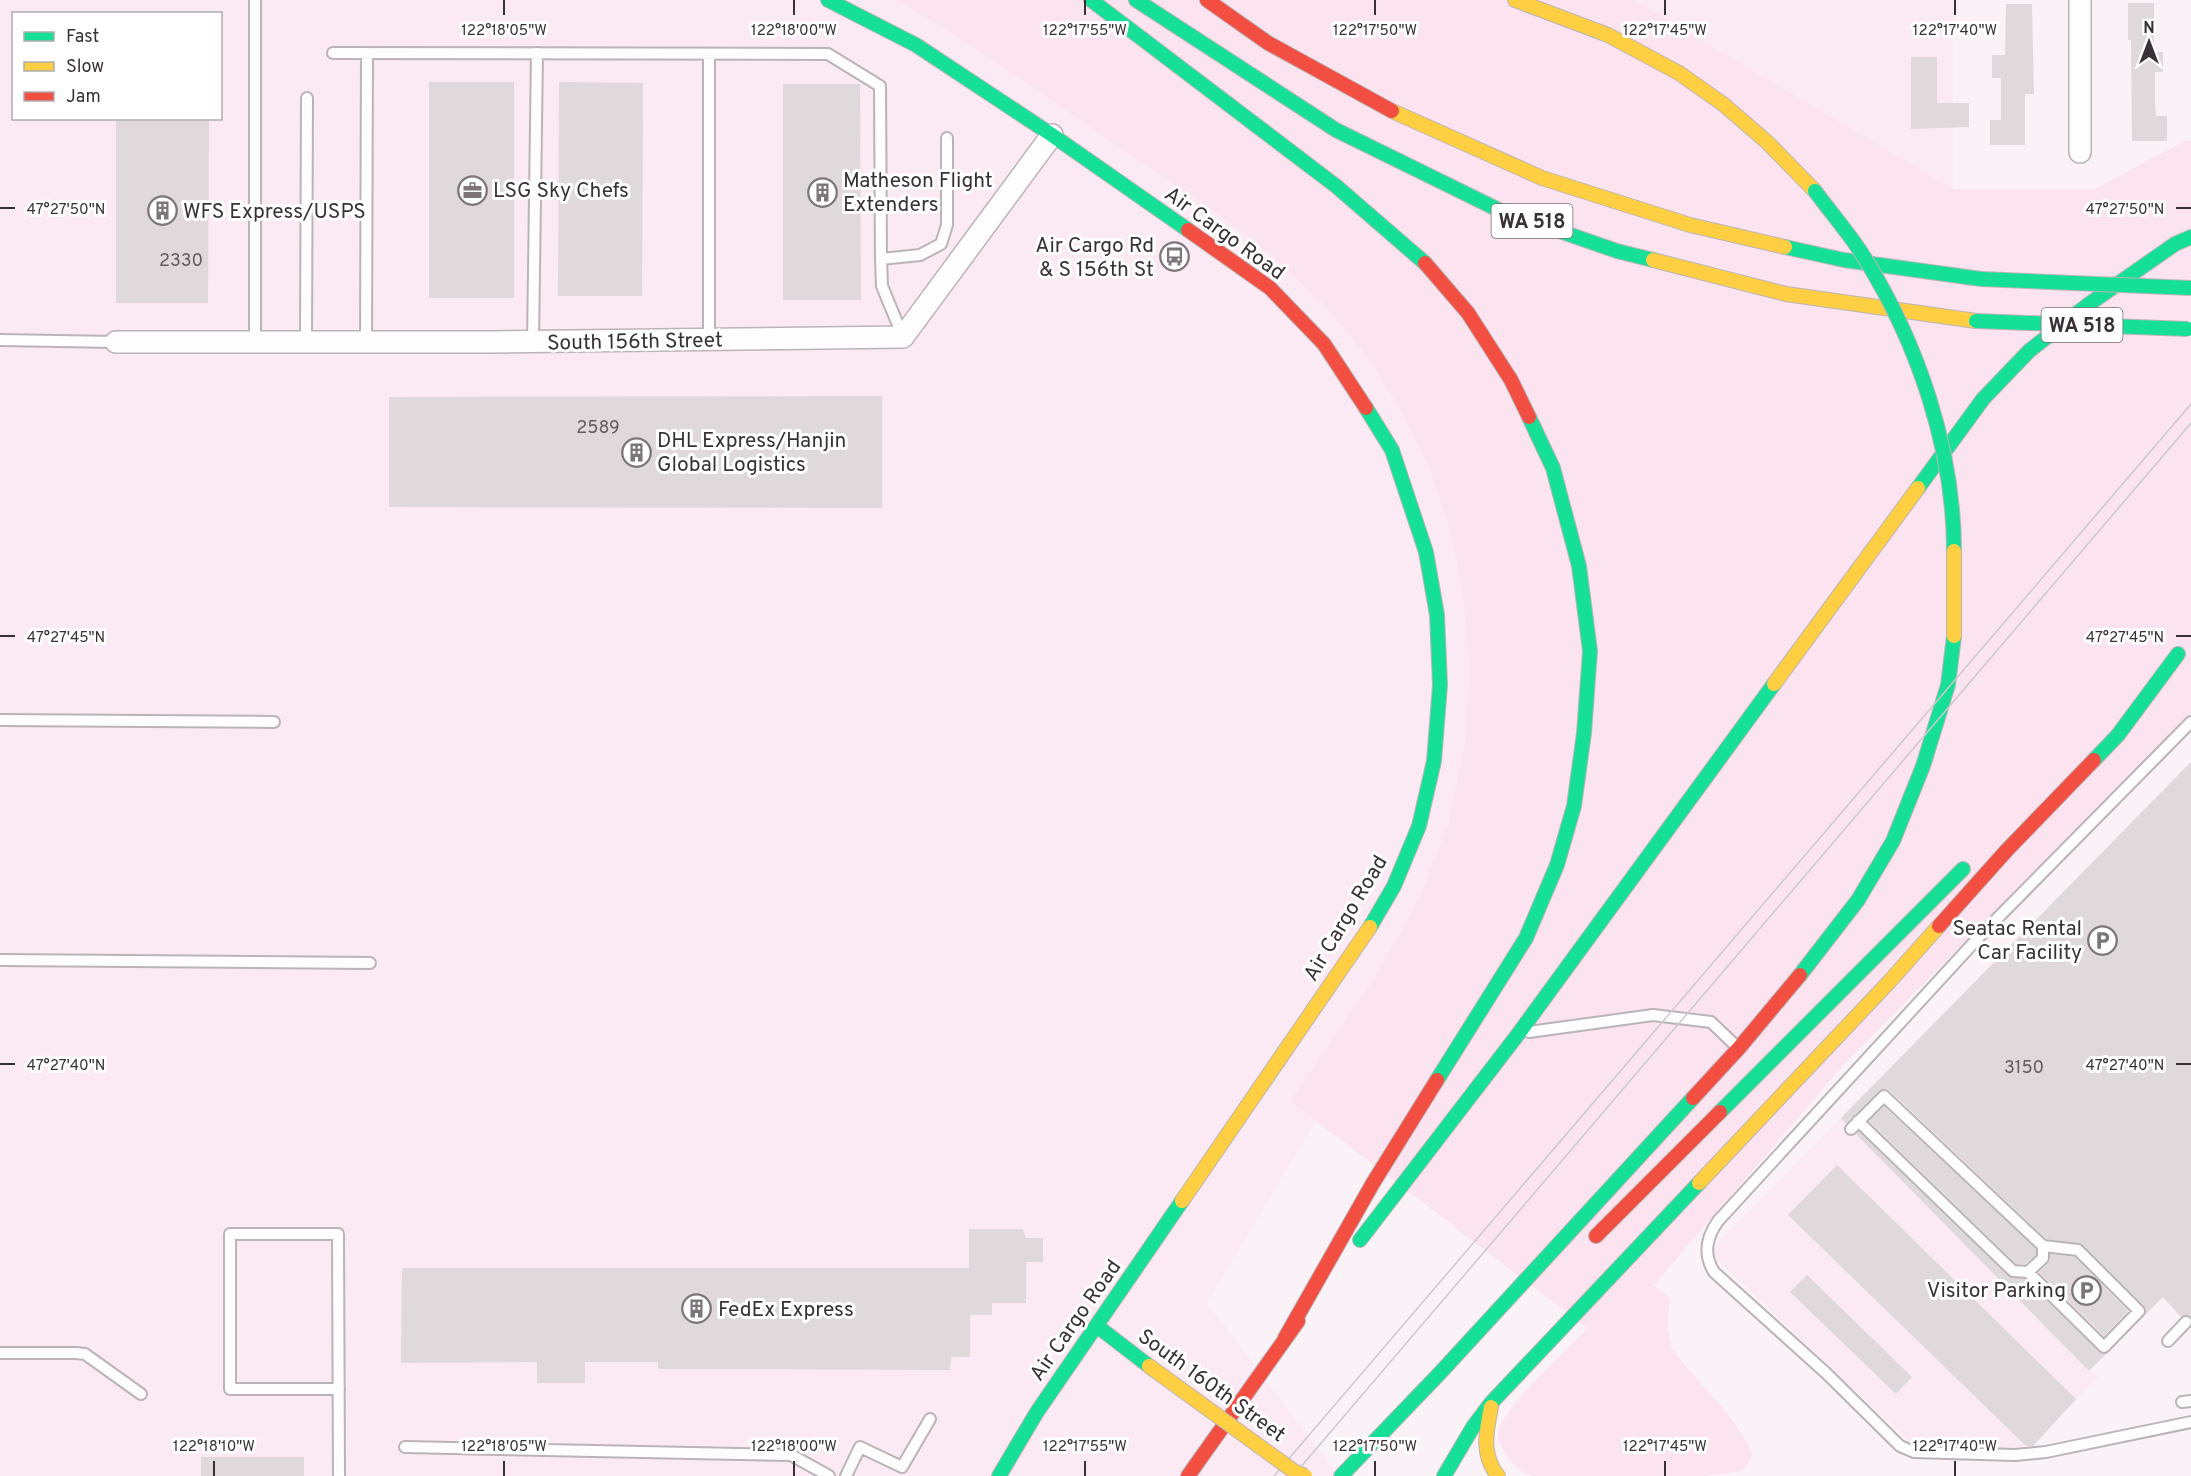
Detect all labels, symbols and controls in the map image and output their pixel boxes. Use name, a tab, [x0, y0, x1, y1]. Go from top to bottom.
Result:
legend	[12, 12, 222, 120]
north arrow	[2119, 12, 2179, 72]
text: N	[2143, 19, 2155, 39]
text: 122°18'05"W	[461, 22, 547, 41]
text: 122°18'00"W	[751, 22, 837, 41]
text: 122°17'55"W	[1043, 22, 1127, 41]
text: 122°17'50"W	[1333, 22, 1417, 41]
text: 122°17'45"W	[1623, 22, 1707, 41]
text: 122°17'40"W	[1913, 22, 1997, 41]
text: Fast	[66, 26, 99, 49]
text: Slow	[66, 56, 104, 79]
text: Jam	[66, 86, 101, 109]
place label: Matheson Flight Extenders	[843, 168, 993, 219]
office icon: LSG Sky Chefs	[456, 174, 488, 206]
building icon: Matheson Flight Extenders	[806, 176, 838, 208]
place label: LSG Sky Chefs	[493, 178, 629, 205]
street label: Air Cargo Road	[1159, 181, 1290, 287]
building icon: WFS Express/USPS	[146, 195, 178, 227]
place label: WFS Express/USPS	[183, 199, 366, 226]
text: 47°27'50"N	[27, 201, 105, 220]
text: 47°27'50"N	[2086, 201, 2164, 220]
road number: WA 518	[1492, 204, 1573, 238]
place label: Air Cargo Rd & S 156th St	[1035, 233, 1154, 284]
bus stop icon: Air Cargo Rd & S 156th St	[1159, 241, 1191, 273]
house number: 2330	[159, 250, 203, 273]
road number: WA 518	[2042, 308, 2122, 342]
street label: South 156th Street	[547, 327, 723, 358]
house number: 2589	[576, 417, 620, 440]
place label: DHL Express/Hanjin Global Logistics	[657, 428, 846, 479]
building icon: DHL Express/Hanjin Global Logistics	[620, 436, 652, 468]
text: 47°27'45"N	[27, 629, 105, 648]
text: 47°27'45"N	[2086, 629, 2164, 648]
street label: Air Cargo Road	[1298, 851, 1394, 987]
place label: Seatac Rental Car Facility	[1953, 916, 2082, 967]
parking icon: Seatac Rental Car Facility	[2087, 924, 2119, 956]
text: 47°27'40"N	[27, 1057, 105, 1076]
house number: 3150	[2004, 1057, 2044, 1080]
text: 47°27'40"N	[2086, 1057, 2164, 1076]
street label: Air Cargo Road	[1024, 1255, 1128, 1387]
parking icon: Visitor Parking	[2071, 1274, 2103, 1306]
place label: Visitor Parking	[1927, 1278, 2066, 1305]
building icon: FedEx Express	[681, 1293, 713, 1325]
place label: FedEx Express	[718, 1297, 854, 1324]
street label: South 160th Street	[1132, 1324, 1290, 1449]
text: 122°18'10"W	[173, 1438, 255, 1457]
text: 122°18'05"W	[461, 1438, 547, 1457]
text: 122°18'00"W	[751, 1438, 837, 1457]
text: 122°17'55"W	[1043, 1438, 1127, 1457]
text: 122°17'50"W	[1333, 1438, 1417, 1457]
text: 122°17'45"W	[1623, 1438, 1707, 1457]
text: 122°17'40"W	[1913, 1438, 1997, 1457]

